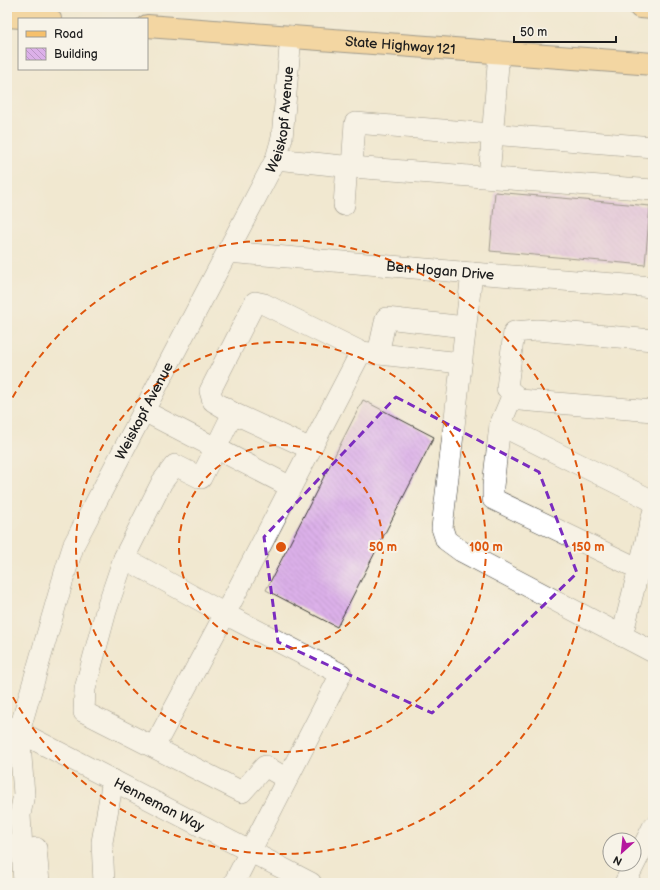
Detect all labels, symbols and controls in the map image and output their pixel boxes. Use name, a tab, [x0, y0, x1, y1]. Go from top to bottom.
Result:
legend	[18, 18, 148, 70]
scale bar	[514, 18, 616, 44]
text: 50 m	[520, 25, 547, 40]
text: Road	[54, 27, 83, 42]
street label: State Highway 121	[344, 33, 456, 58]
text: Building	[54, 47, 98, 62]
street label: Weiskopf Avenue	[262, 66, 297, 176]
street label: Ben Hogan Drive	[385, 258, 495, 284]
street label: Weiskopf Avenue	[112, 359, 177, 463]
centre of rings	[274, 540, 288, 554]
text: 50 m	[369, 540, 397, 555]
text: 100 m	[469, 540, 503, 555]
text: 150 m	[572, 540, 604, 555]
street label: Henneman Way	[111, 774, 208, 836]
north arrow	[602, 832, 642, 872]
text: N	[611, 853, 624, 868]

